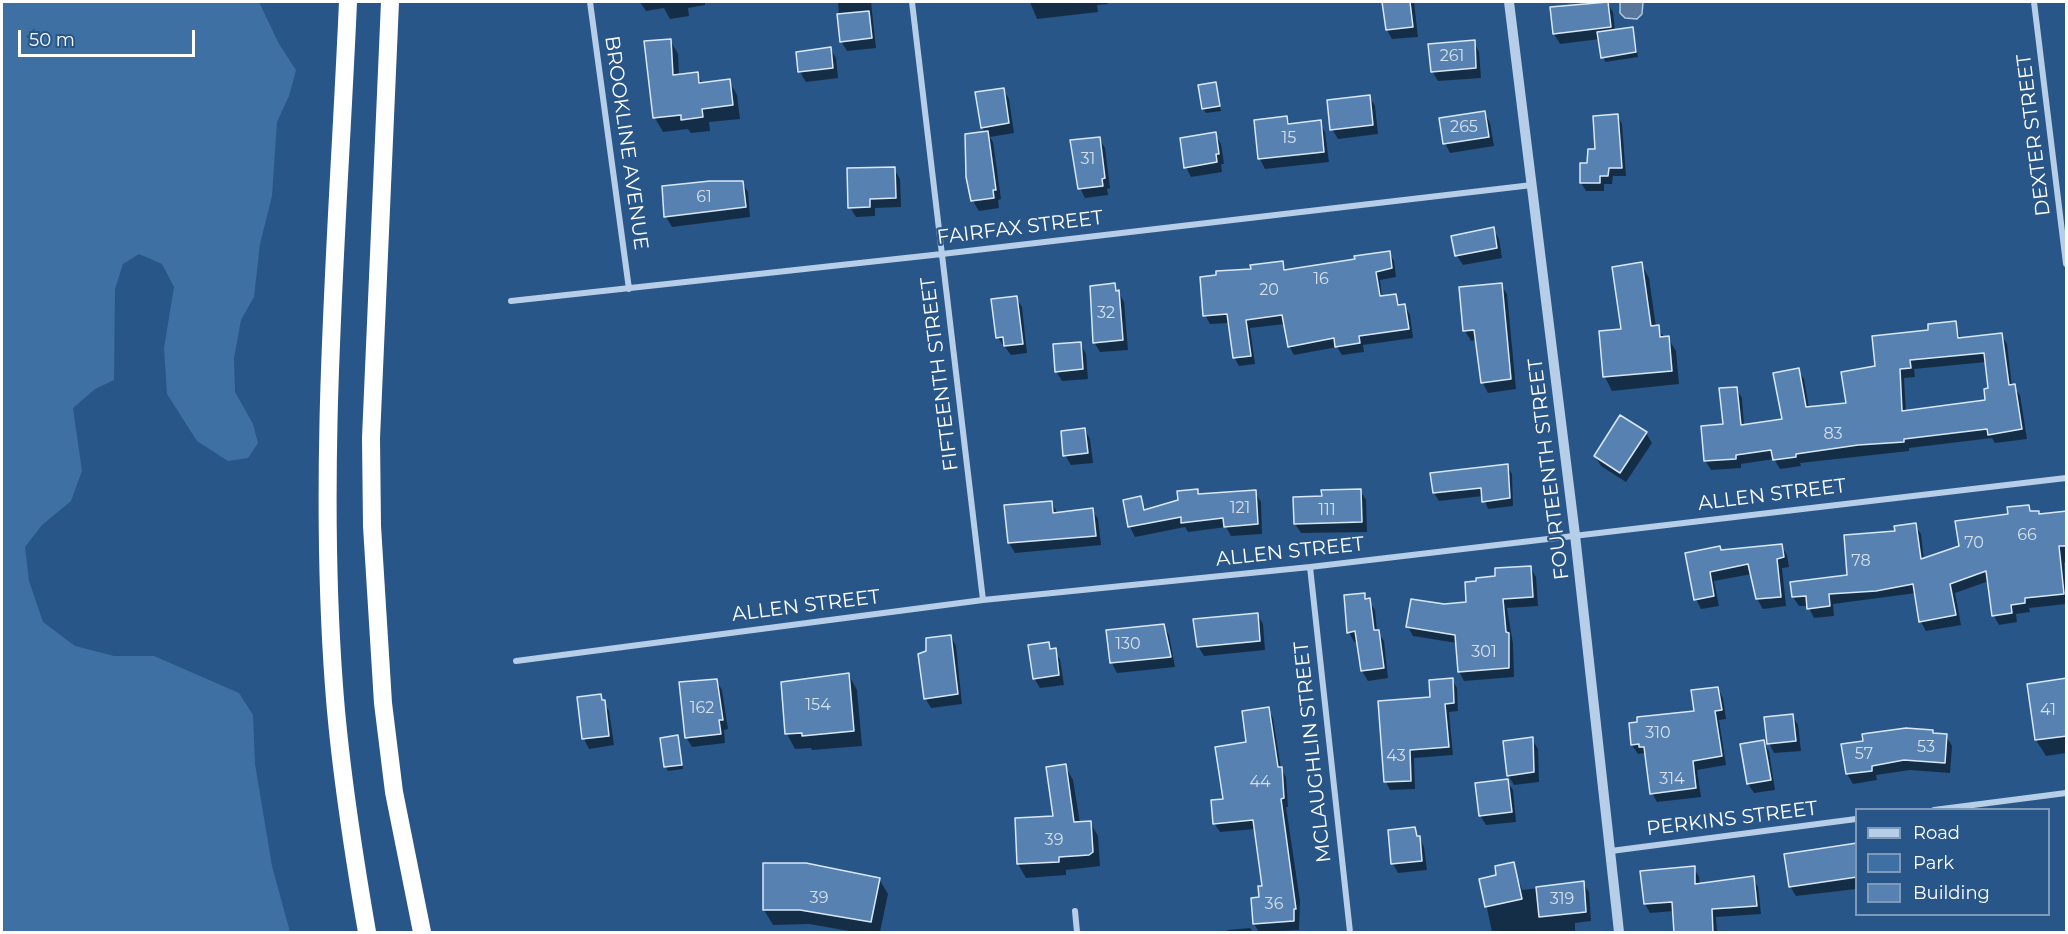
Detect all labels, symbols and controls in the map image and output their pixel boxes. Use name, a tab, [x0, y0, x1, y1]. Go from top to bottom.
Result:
scale bar	[21, 18, 198, 56]
text: 50 m	[29, 29, 75, 51]
street label: BROOKLINE AVENUE	[599, 34, 653, 252]
house number: 261	[1440, 46, 1464, 66]
street label: DEXTER STREET	[2012, 53, 2056, 217]
house number: 265	[1450, 117, 1478, 137]
house number: 15	[1282, 128, 1296, 148]
house number: 31	[1081, 149, 1095, 169]
house number: 61	[696, 187, 712, 207]
street label: FAIRFAX STREET	[936, 206, 1104, 250]
house number: 16	[1313, 269, 1329, 289]
street label: FIFTEENTH STREET	[916, 276, 964, 472]
house number: 20	[1259, 280, 1279, 300]
house number: 32	[1097, 303, 1115, 323]
street label: FOURTEENTH STREET	[1523, 357, 1575, 581]
house number: 83	[1823, 424, 1843, 444]
street label: ALLEN STREET	[1697, 474, 1847, 516]
house number: 121	[1230, 498, 1250, 518]
house number: 111	[1318, 500, 1336, 520]
house number: 66	[2017, 525, 2037, 545]
street label: ALLEN STREET	[1215, 532, 1365, 572]
house number: 70	[1964, 533, 1984, 553]
house number: 78	[1851, 551, 1871, 571]
street label: ALLEN STREET	[731, 585, 881, 627]
house number: 130	[1115, 634, 1141, 654]
street label: MCLAUGHLIN STREET	[1289, 640, 1337, 864]
house number: 301	[1471, 642, 1497, 662]
house number: 154	[805, 695, 831, 715]
house number: 162	[690, 698, 714, 718]
house number: 41	[2040, 700, 2056, 720]
house number: 310	[1645, 723, 1671, 743]
house number: 53	[1917, 737, 1935, 757]
house number: 57	[1855, 744, 1873, 764]
house number: 43	[1386, 746, 1406, 766]
house number: 314	[1659, 769, 1685, 789]
house number: 44	[1249, 772, 1271, 792]
street label: PERKINS STREET	[1645, 797, 1819, 841]
legend	[1855, 808, 2050, 916]
text: Road	[1913, 822, 1960, 844]
house number: 39	[1045, 830, 1063, 850]
text: Park	[1913, 852, 1954, 874]
text: Building	[1913, 882, 1990, 904]
house number: 39	[810, 888, 828, 908]
house number: 319	[1550, 889, 1574, 909]
house number: 36	[1265, 894, 1283, 914]

